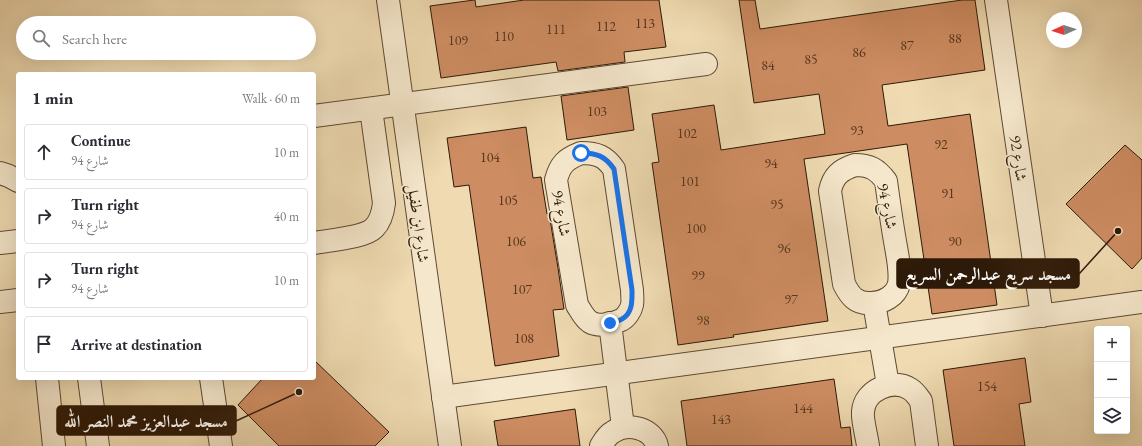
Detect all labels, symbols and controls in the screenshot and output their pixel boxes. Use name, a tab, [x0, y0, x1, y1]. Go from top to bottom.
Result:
north arrow	[1046, 12, 1082, 48]
house number: 113	[635, 14, 655, 32]
search box	[16, 16, 316, 60]
house number: 112	[596, 17, 616, 35]
house number: 111	[546, 20, 566, 38]
icon: search	[30, 27, 52, 49]
house number: 110	[494, 27, 514, 45]
text: Search here	[62, 29, 127, 48]
house number: 88	[948, 29, 962, 47]
house number: 109	[448, 31, 468, 49]
house number: 87	[900, 36, 914, 54]
house number: 86	[852, 43, 866, 61]
house number: 85	[804, 50, 818, 68]
house number: 84	[761, 56, 775, 74]
text: 1 min	[32, 87, 73, 109]
text: Walk · 60 m	[242, 90, 300, 107]
house number: 103	[587, 102, 607, 120]
house number: 93	[850, 121, 864, 139]
house number: 102	[677, 124, 697, 142]
text: Continue	[71, 131, 131, 150]
street label: شارع 92	[1002, 134, 1032, 183]
house number: 92	[934, 135, 948, 153]
icon: ahead	[33, 141, 55, 163]
text: 10 m	[274, 144, 299, 161]
route start	[572, 144, 590, 162]
house number: 104	[480, 148, 500, 166]
text: شارع 94	[71, 152, 109, 169]
house number: 94	[764, 154, 778, 172]
house number: 101	[680, 172, 700, 190]
street label: شارع 94	[869, 181, 903, 232]
street label: شارع ابن طفيل	[400, 183, 434, 264]
house number: 91	[941, 184, 955, 202]
street label: شارع 94	[544, 188, 576, 238]
house number: 105	[498, 191, 518, 209]
text: Turn right	[71, 195, 139, 214]
house number: 95	[770, 195, 784, 213]
icon: right	[33, 205, 55, 227]
text: 40 m	[274, 208, 299, 225]
text: شارع 94	[71, 216, 109, 233]
house number: 100	[686, 219, 706, 237]
house number: 106	[506, 232, 526, 250]
house number: 90	[948, 232, 962, 250]
house number: 96	[777, 239, 791, 257]
text: Turn right	[71, 259, 139, 278]
callout: مسجد سريع عبدالرحمن السريع	[897, 259, 1079, 288]
text: مسجد سريع عبدالرحمن السريع	[905, 263, 1071, 290]
house number: 99	[691, 266, 705, 284]
icon: right	[33, 269, 55, 291]
text: 10 m	[274, 272, 299, 289]
text: شارع 94	[71, 280, 109, 297]
house number: 107	[512, 280, 532, 298]
house number: 97	[784, 290, 798, 308]
house number: 98	[696, 311, 710, 329]
route end	[601, 314, 619, 332]
map controls	[1094, 326, 1130, 434]
button: +	[1094, 326, 1130, 362]
house number: 108	[514, 329, 534, 347]
icon: arrive	[33, 333, 55, 355]
text: Arrive at destination	[71, 335, 202, 354]
button: −	[1094, 362, 1130, 398]
house number: 154	[977, 377, 997, 395]
button: layers	[1094, 398, 1130, 434]
house number: 144	[793, 399, 813, 417]
callout: مسجد عبدالعزيز محمد النصر الله	[57, 406, 236, 435]
text: مسجد عبدالعزيز محمد النصر الله	[64, 408, 228, 433]
house number: 143	[711, 410, 731, 428]

